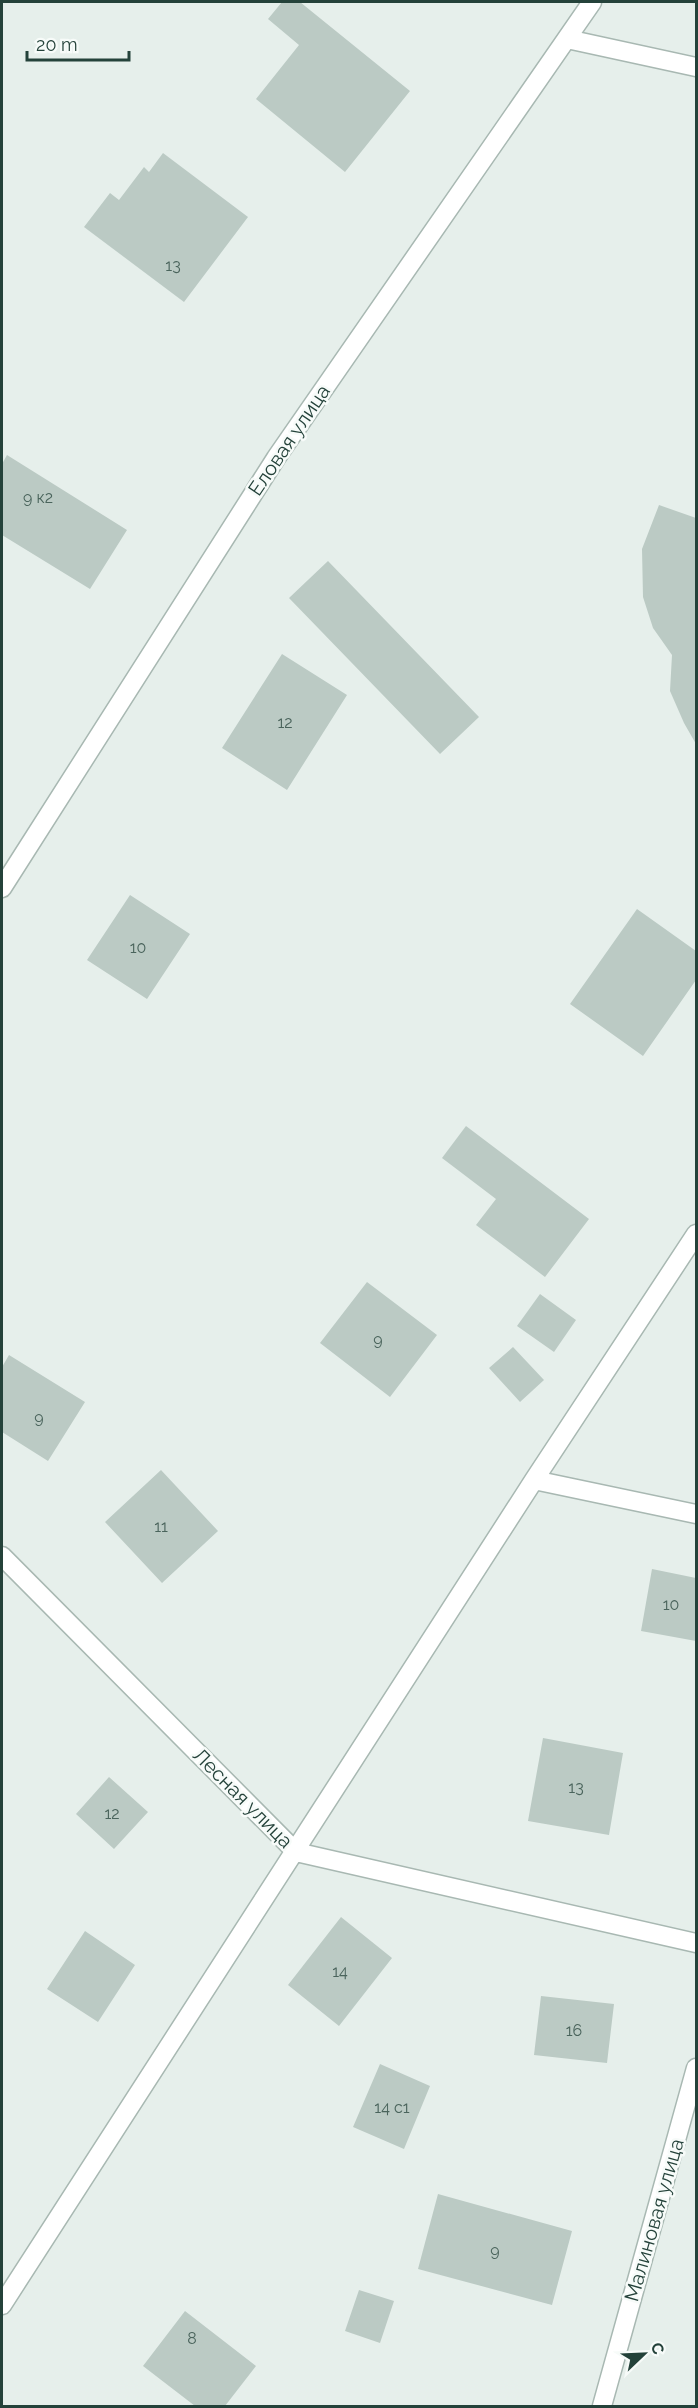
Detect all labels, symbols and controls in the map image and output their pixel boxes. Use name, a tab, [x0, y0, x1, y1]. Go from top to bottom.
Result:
scale bar	[27, 24, 129, 62]
text: 20 m	[36, 34, 78, 55]
house number: 13	[165, 256, 181, 275]
street label: Еловая улица	[243, 380, 335, 500]
house number: 9 к2	[23, 488, 53, 507]
house number: 12	[277, 713, 293, 732]
house number: 10	[130, 938, 146, 957]
house number: 9	[373, 1330, 383, 1349]
house number: 9	[34, 1408, 44, 1427]
house number: 11	[154, 1517, 168, 1536]
house number: 10	[663, 1595, 679, 1614]
street label: Лесная улица	[188, 1743, 298, 1853]
house number: 13	[568, 1778, 584, 1797]
house number: 12	[104, 1804, 120, 1823]
house number: 14	[332, 1962, 348, 1981]
house number: 16	[566, 2021, 582, 2040]
house number: 14 с1	[374, 2098, 410, 2117]
street label: Малиновая улица	[619, 2136, 689, 2304]
house number: 9	[490, 2241, 500, 2260]
north arrow	[614, 2324, 674, 2384]
house number: 8	[187, 2329, 197, 2348]
text: С	[646, 2340, 668, 2357]

